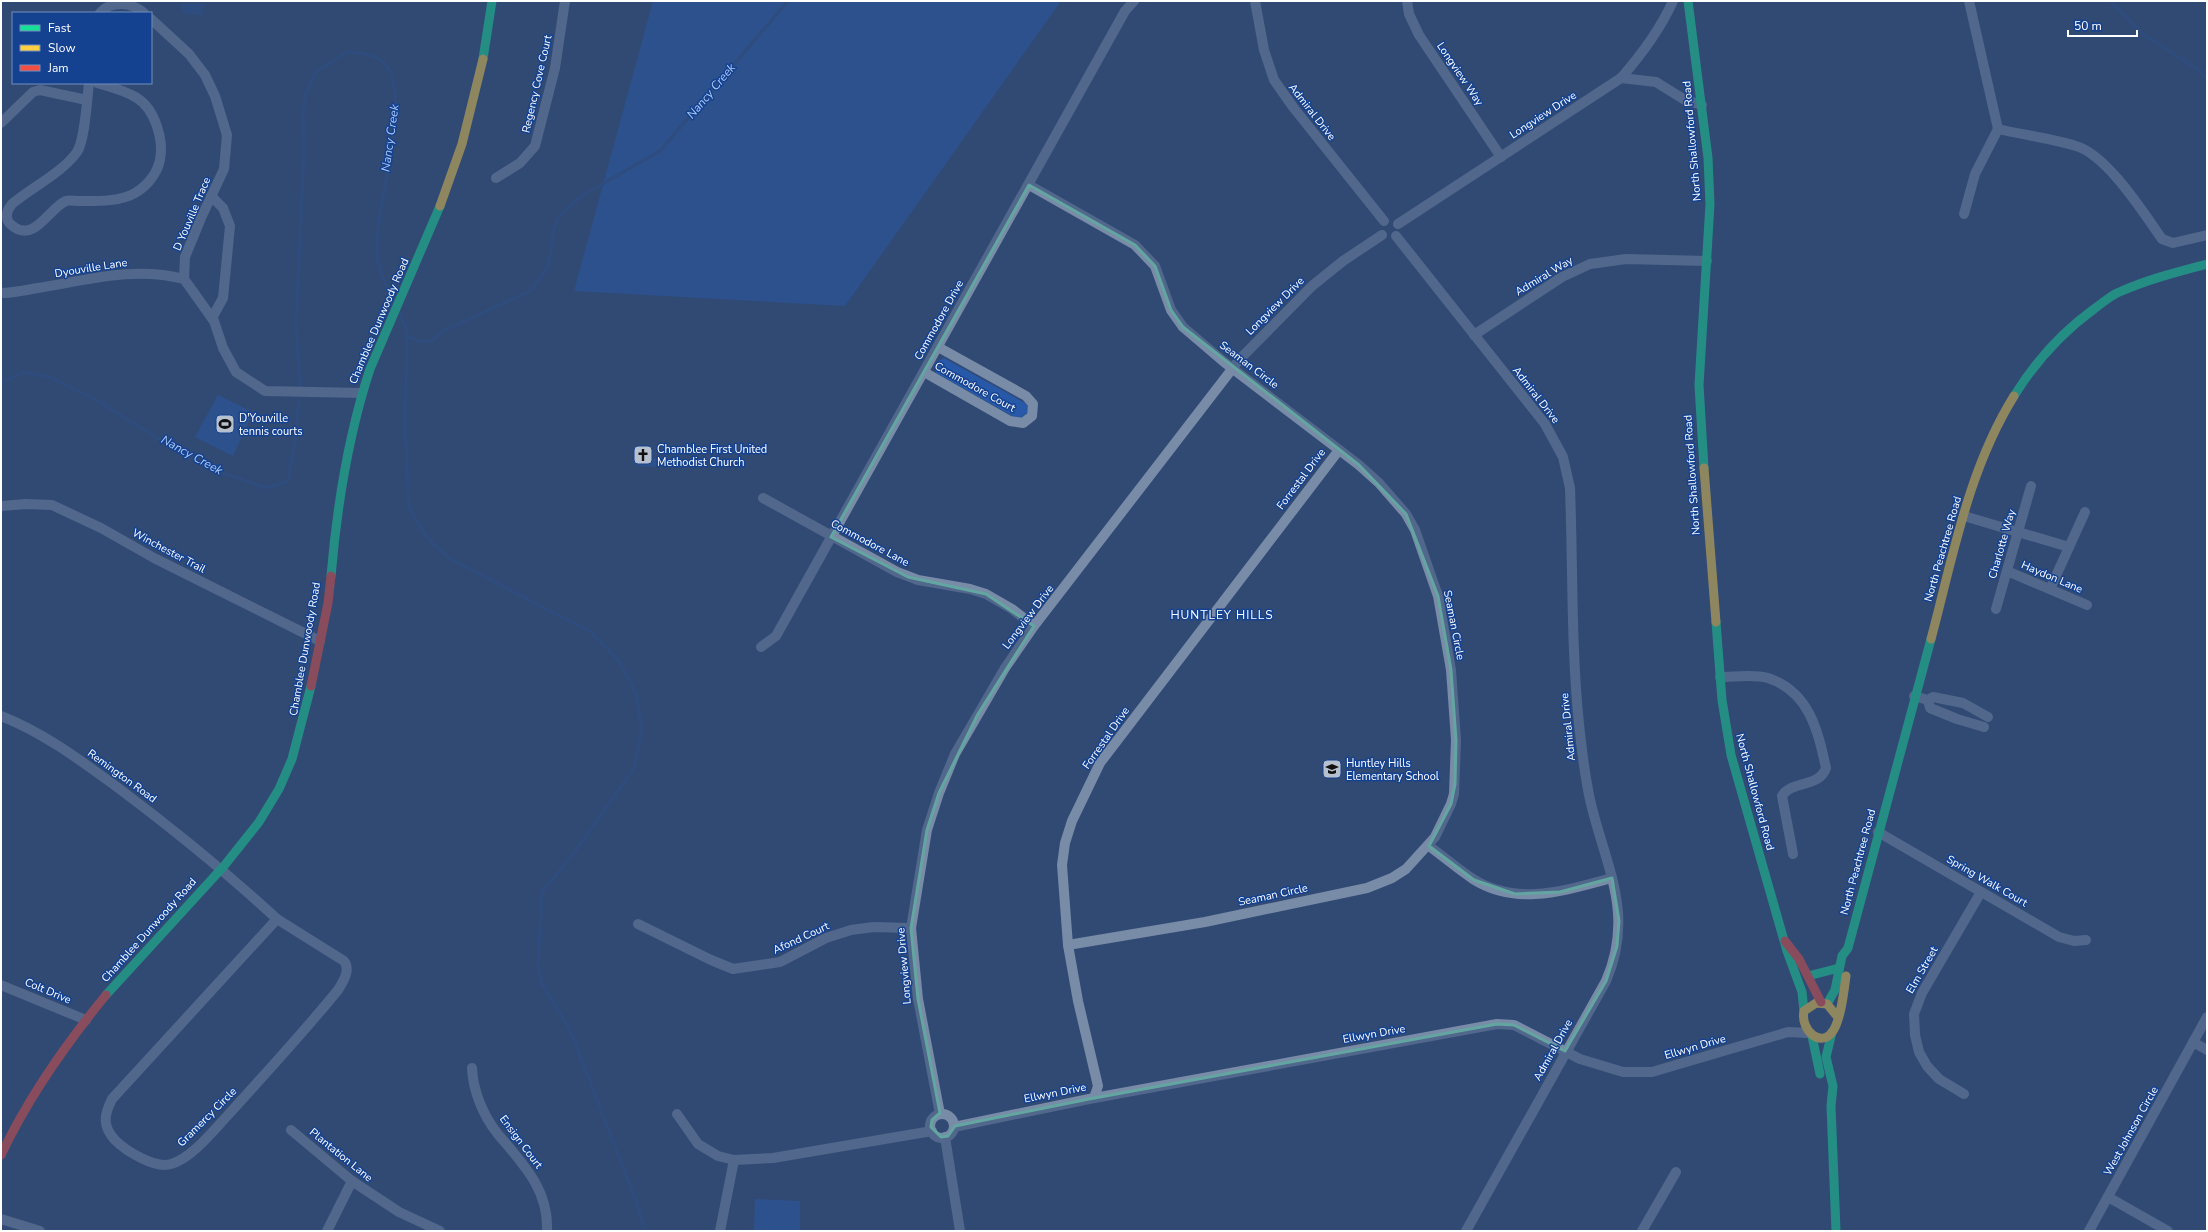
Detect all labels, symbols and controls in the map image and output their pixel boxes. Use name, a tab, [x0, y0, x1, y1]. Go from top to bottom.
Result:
legend	[12, 12, 152, 84]
scale bar	[2068, 12, 2137, 38]
text: 50 m	[2074, 18, 2102, 34]
text: Fast	[48, 20, 71, 36]
street label: Regency Cove Court	[518, 33, 556, 134]
street label: Longview Way	[1433, 39, 1487, 109]
text: Slow	[48, 40, 76, 56]
water label: Nancy Creek	[683, 59, 740, 122]
text: Jam	[47, 60, 69, 76]
street label: Admiral Drive	[1285, 80, 1339, 144]
street label: North Shallowford Road	[1679, 80, 1705, 202]
street label: Longview Drive	[1507, 88, 1579, 142]
water label: Nancy Creek	[377, 102, 403, 173]
street label: D Youville Trace	[170, 175, 214, 253]
street label: Admiral Way	[1512, 253, 1576, 299]
street label: Dyouville Lane	[54, 255, 129, 281]
street label: Chamblee Dunwoody Road	[346, 256, 412, 386]
street label: Longview Drive	[1243, 273, 1308, 338]
street label: Commodore Drive	[911, 277, 967, 363]
street label: Seaman Circle	[1216, 338, 1282, 392]
street label: Commodore Court	[932, 358, 1018, 416]
street label: Admiral Drive	[1509, 363, 1563, 427]
place label: D'Youville tennis courts	[239, 411, 302, 439]
sports icon: D'Youville tennis courts	[214, 413, 236, 435]
street label: North Shallowford Road	[1680, 414, 1704, 536]
water label: Nancy Creek	[158, 432, 226, 479]
place label: Chamblee First United Methodist Church	[657, 442, 767, 470]
church icon: Chamblee First United Methodist Church	[632, 444, 654, 466]
street label: Forrestal Drive	[1273, 445, 1329, 513]
street label: North Peachtree Road	[1921, 495, 1965, 603]
street label: Charlotte Way	[1985, 507, 2019, 581]
street label: Commodore Lane	[828, 516, 912, 570]
street label: Winchester Trail	[130, 525, 209, 577]
street label: Haydon Lane	[2019, 557, 2085, 597]
street label: Chamblee Dunwoody Road	[286, 581, 324, 717]
street label: Longview Drive	[999, 582, 1057, 652]
street label: Seaman Circle	[1440, 589, 1468, 661]
district label: HUNTLEY HILLS	[1170, 607, 1274, 623]
street label: Admiral Drive	[1557, 692, 1579, 762]
street label: Forrestal Drive	[1079, 704, 1133, 772]
street label: North Shallowford Road	[1732, 732, 1778, 852]
street label: Remington Road	[84, 746, 160, 806]
place label: Huntley Hills Elementary School	[1346, 756, 1440, 784]
school or university icon: Huntley Hills Elementary School	[1321, 758, 1343, 780]
street label: North Peachtree Road	[1837, 807, 1879, 917]
street label: Spring Walk Court	[1944, 852, 2030, 910]
street label: Chamblee Dunwoody Road	[98, 875, 200, 985]
street label: Seaman Circle	[1237, 880, 1309, 910]
street label: Afond Court	[770, 918, 832, 958]
street label: Longview Drive	[893, 927, 915, 1005]
street label: Elm Street	[1903, 944, 1942, 996]
street label: Colt Drive	[22, 975, 74, 1008]
street label: Admiral Drive	[1530, 1016, 1576, 1083]
street label: Ellwyn Drive	[1342, 1021, 1407, 1047]
street label: Ellwyn Drive	[1663, 1031, 1728, 1063]
street label: Ellwyn Drive	[1023, 1080, 1088, 1106]
street label: Gramercy Circle	[174, 1084, 240, 1150]
street label: West Johnson Circle	[2100, 1084, 2162, 1178]
street label: Ensign Court	[496, 1112, 546, 1172]
street label: Plantation Lane	[306, 1125, 376, 1185]

